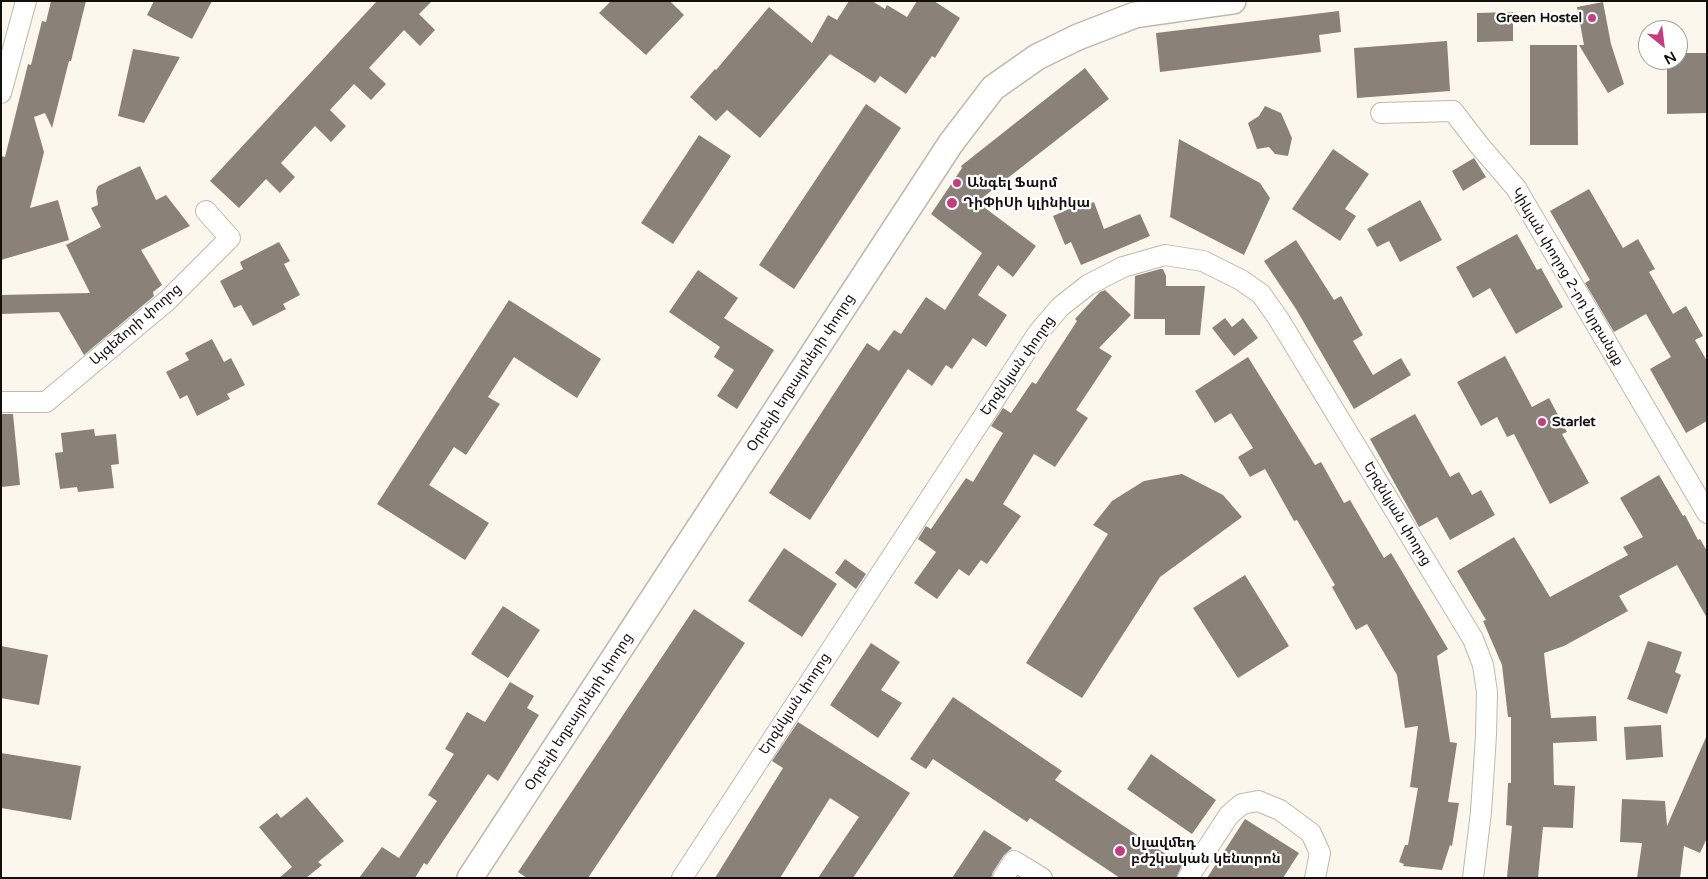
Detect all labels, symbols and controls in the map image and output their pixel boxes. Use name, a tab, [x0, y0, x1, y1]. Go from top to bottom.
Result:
place label: Green Hostel	[1496, 10, 1582, 26]
marker: Green Hostel	[1586, 12, 1598, 24]
north arrow	[1638, 20, 1688, 70]
text: N	[1661, 48, 1679, 68]
place label: Անգել Ֆարմ	[967, 175, 1057, 191]
marker: Անգել Ֆարմ	[951, 177, 963, 189]
street label: Կիևյան փողոց 2-րդ նրբանցք	[1507, 185, 1627, 369]
place label: ԴիՓիՍի կլինիկա	[963, 195, 1090, 211]
marker: ԴիՓիՍի կլինիկա	[945, 196, 959, 210]
street label: Այգեձորի փողոց	[87, 281, 185, 369]
street label: Օրբելի եղբայրների փողոց	[744, 291, 858, 455]
street label: Երզնկյան փողոց	[977, 313, 1059, 419]
place label: Starlet	[1552, 414, 1596, 430]
marker: Starlet	[1536, 416, 1548, 428]
street label: Երզնկյան փողոց	[1359, 459, 1435, 569]
street label: Օրբելի եղբայրների փողոց	[522, 630, 636, 794]
street label: Երզնկյան փողոց	[756, 650, 834, 758]
place label: Սլավմեդ բժշկական կենտրոն	[1131, 835, 1281, 868]
marker: Սլավմեդ բժշկական կենտրոն	[1113, 844, 1127, 858]

